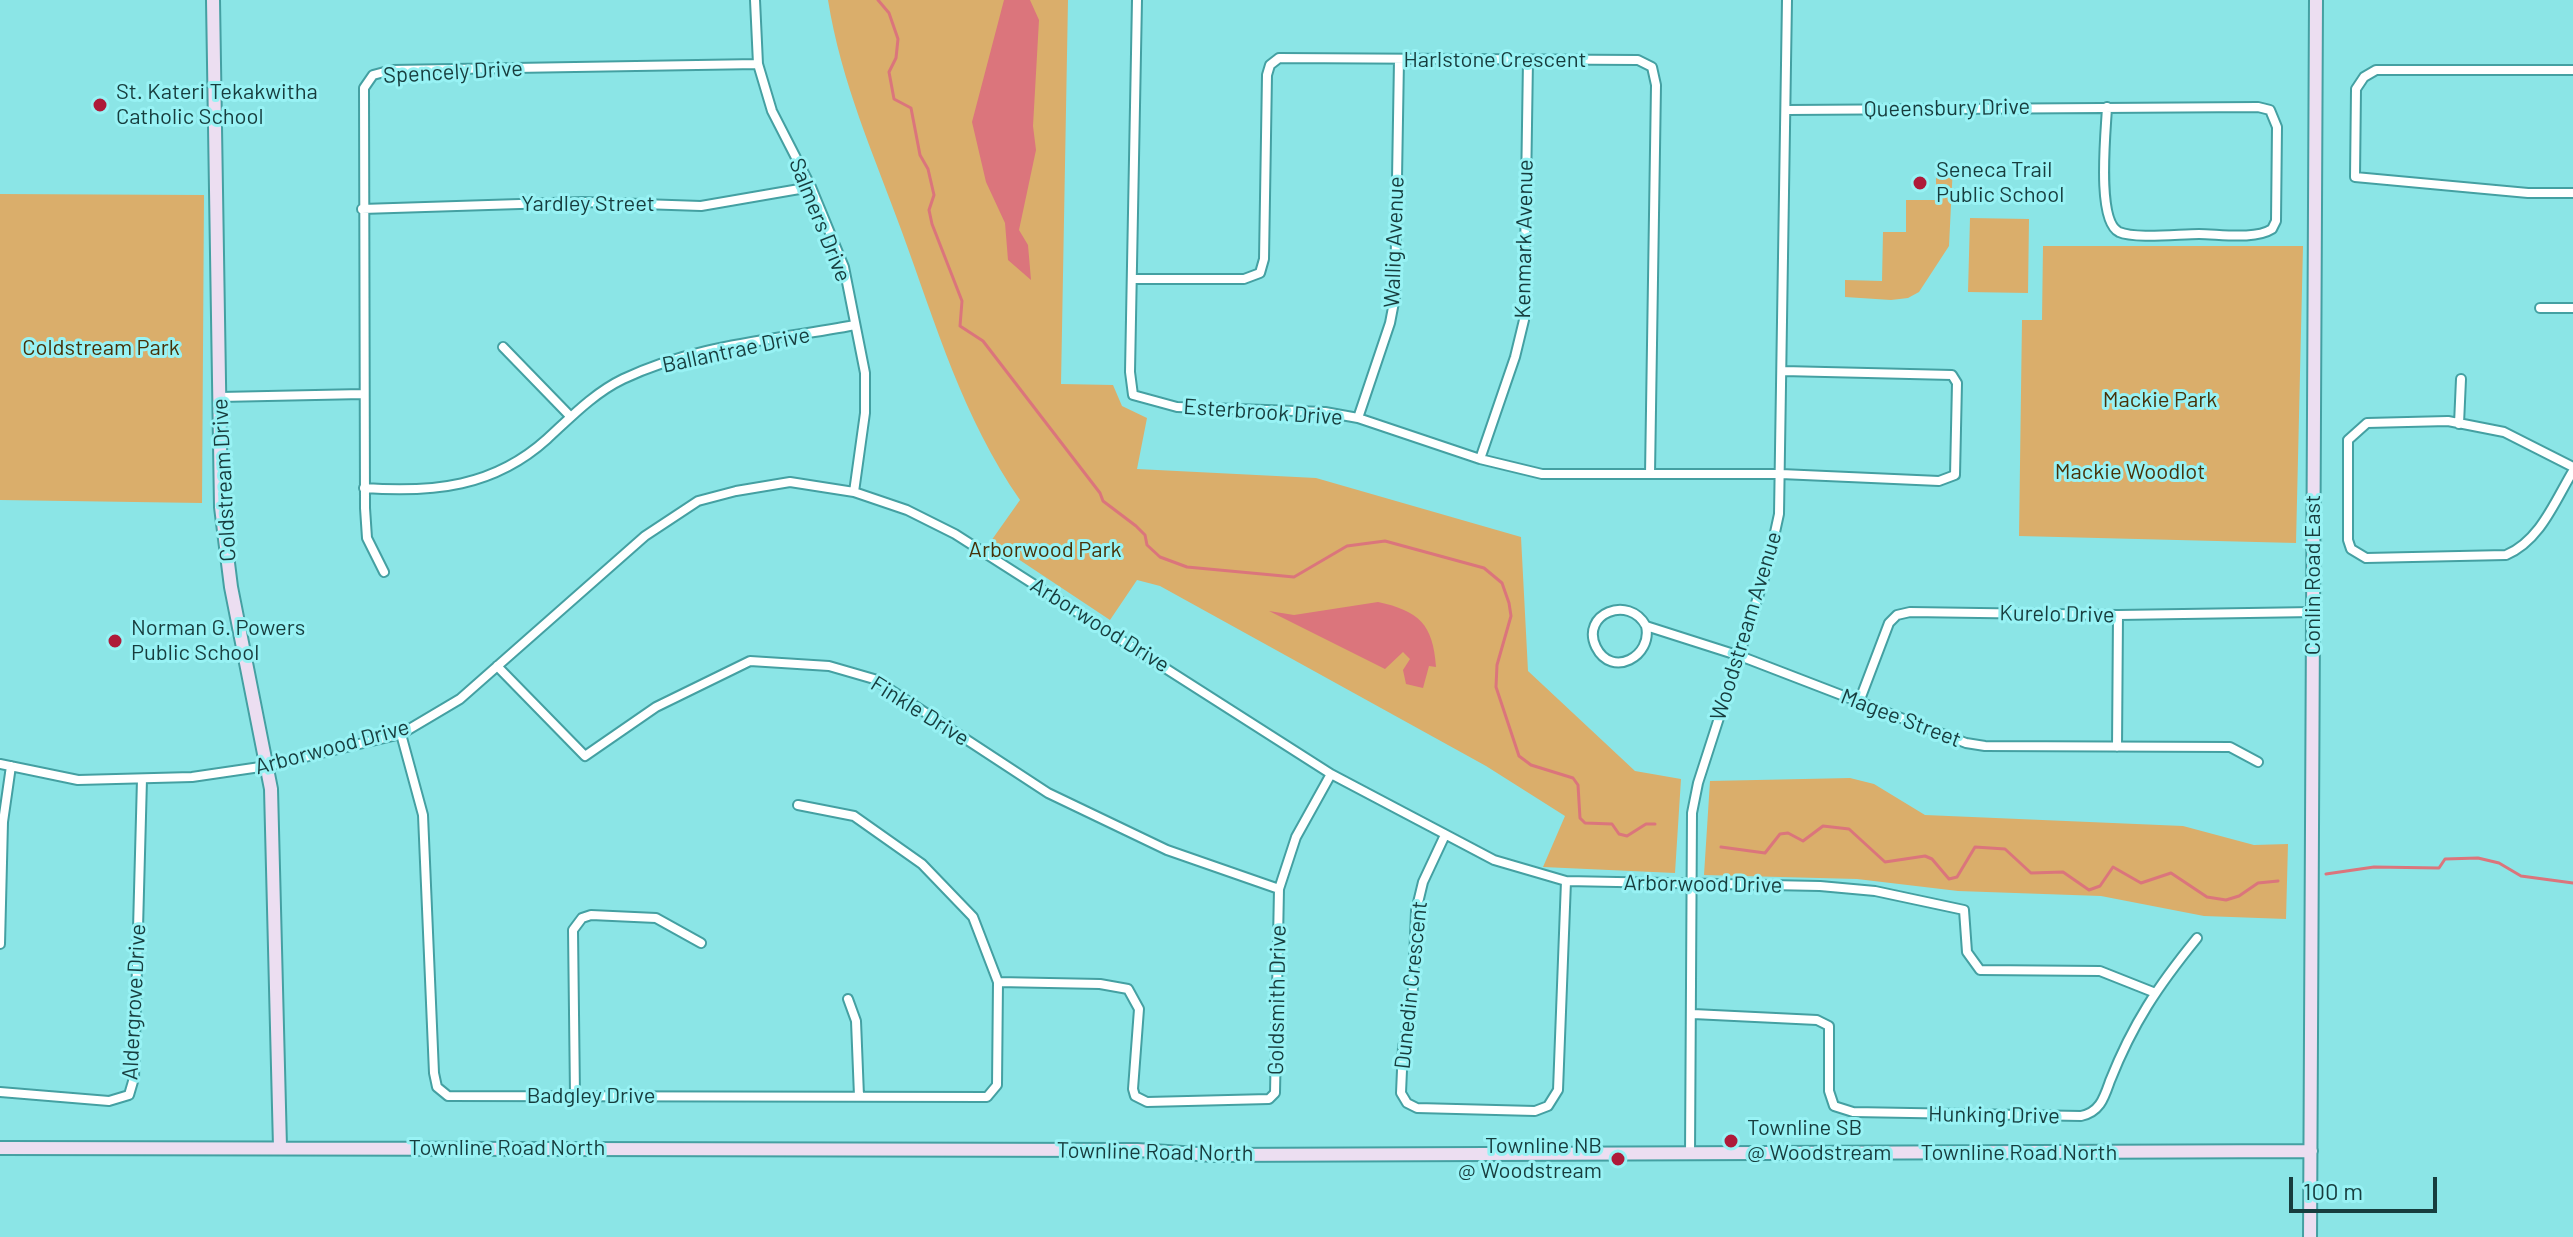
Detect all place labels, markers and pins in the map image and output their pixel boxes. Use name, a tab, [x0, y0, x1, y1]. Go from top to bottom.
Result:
place label: St. Kateri Tekakwitha Catholic School	[116, 79, 318, 130]
marker: St. Kateri Tekakwitha Catholic School	[91, 96, 109, 114]
place label: Seneca Trail Public School	[1936, 157, 2064, 208]
marker: Seneca Trail Public School	[1911, 174, 1929, 192]
place label: Norman G. Powers Public School	[131, 615, 305, 666]
marker: Norman G. Powers Public School	[106, 632, 124, 650]
place label: Townline SB @ Woodstream	[1747, 1115, 1891, 1166]
marker: Townline SB @ Woodstream	[1722, 1132, 1740, 1150]
place label: Townline NB @ Woodstream	[1458, 1133, 1602, 1184]
marker: Townline NB @ Woodstream	[1609, 1150, 1627, 1168]

